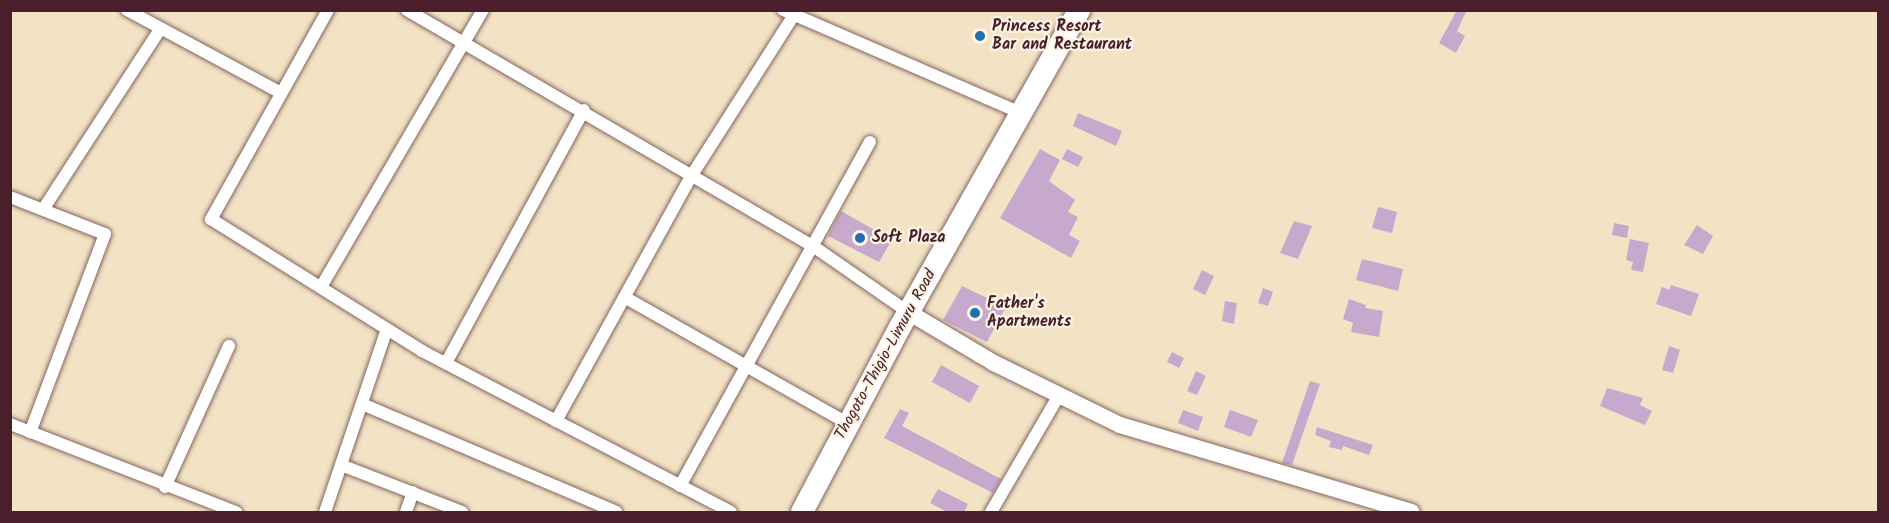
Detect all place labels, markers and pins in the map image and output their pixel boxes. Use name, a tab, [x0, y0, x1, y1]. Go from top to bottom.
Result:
place label: Princess Resort Bar and Restaurant	[992, 17, 1132, 55]
marker: Princess Resort Bar and Restaurant	[973, 29, 987, 43]
place label: Soft Plaza	[872, 228, 946, 248]
marker: Soft Plaza	[853, 231, 867, 245]
place label: Father's Apartments	[987, 294, 1071, 332]
marker: Father's Apartments	[968, 306, 982, 320]

